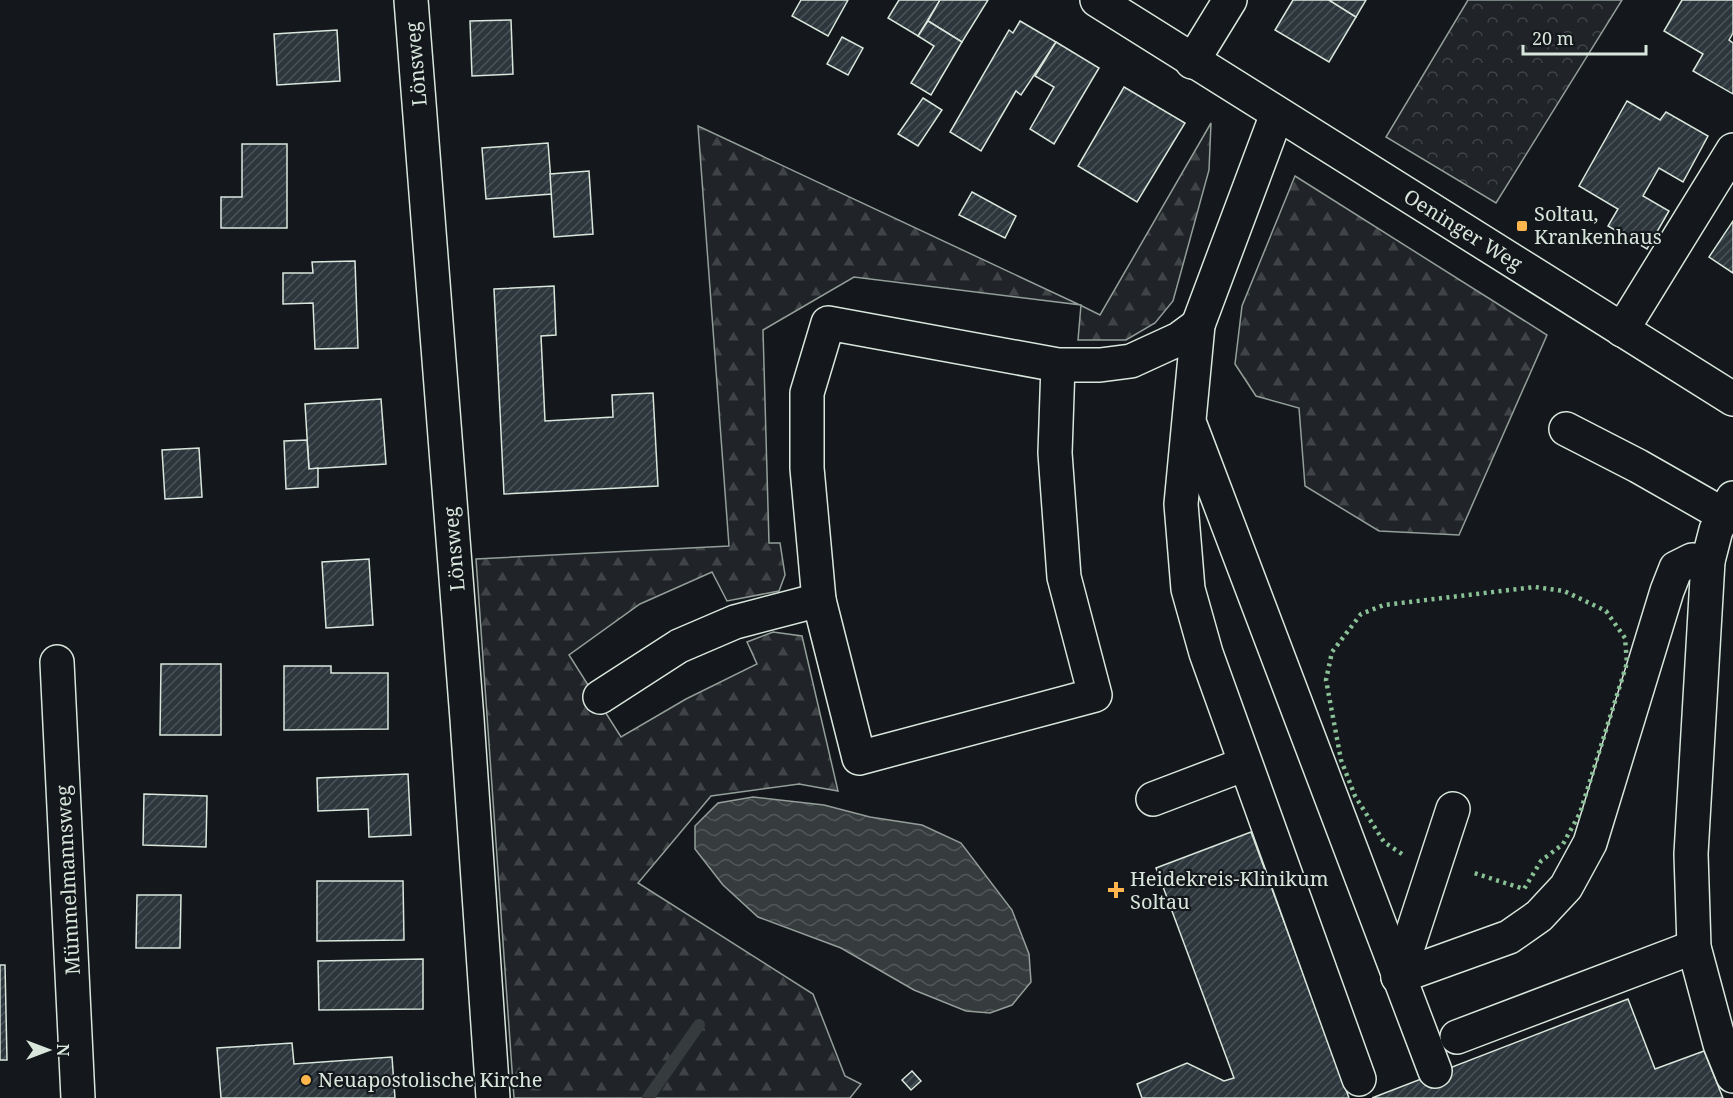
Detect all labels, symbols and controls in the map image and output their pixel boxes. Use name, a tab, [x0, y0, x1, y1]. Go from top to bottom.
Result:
scale bar	[1523, 18, 1646, 56]
street label: Lönsweg	[398, 20, 433, 107]
text: 20 m	[1532, 26, 1574, 50]
street label: Oeninger Weg	[1399, 182, 1528, 277]
place label: Soltau, Krankenhaus	[1534, 200, 1662, 250]
marker: Soltau, Krankenhaus	[1515, 219, 1529, 233]
street label: Lönsweg	[436, 505, 471, 592]
street label: Mümmelmannsweg	[49, 784, 86, 976]
place label: Heidekreis-Klinikum Soltau	[1130, 865, 1329, 915]
marker: Heidekreis-Klinikum Soltau	[1107, 881, 1125, 899]
north arrow	[18, 1020, 78, 1080]
text: N	[52, 1044, 74, 1057]
place label: Neuapostolische Kirche	[318, 1066, 542, 1093]
marker: Neuapostolische Kirche	[299, 1073, 313, 1087]

